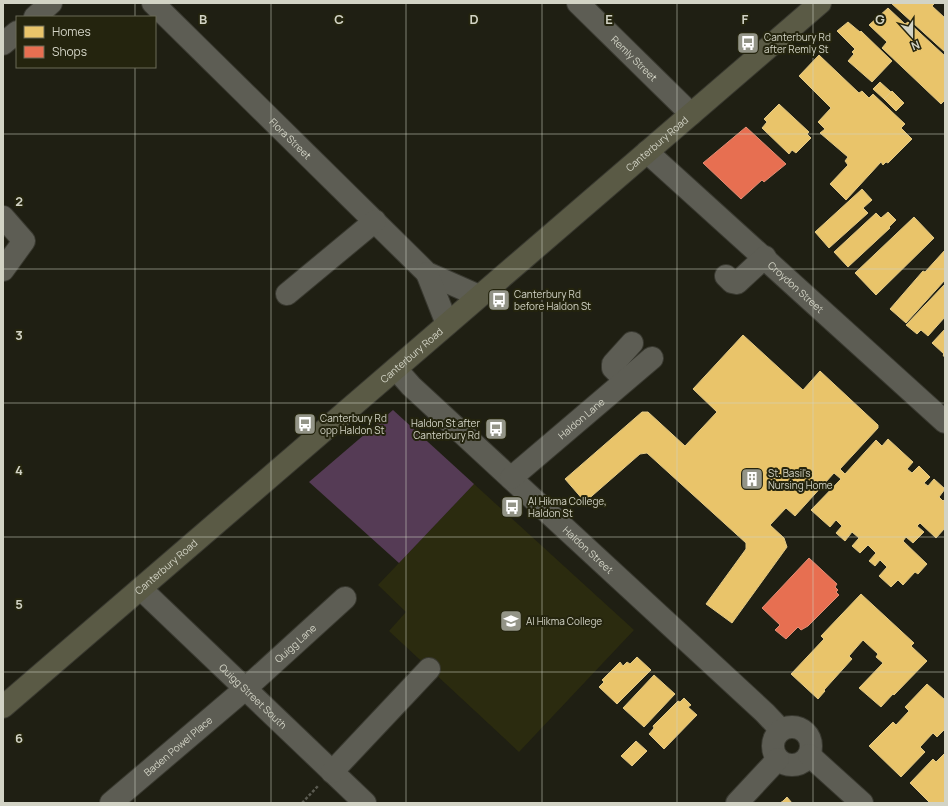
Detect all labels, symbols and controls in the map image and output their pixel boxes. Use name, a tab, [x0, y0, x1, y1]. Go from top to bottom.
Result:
text: B	[199, 10, 207, 28]
text: C	[334, 10, 344, 28]
text: D	[469, 10, 479, 28]
text: E	[605, 10, 613, 28]
text: F	[742, 10, 749, 28]
text: G	[875, 10, 885, 28]
legend	[16, 16, 156, 68]
north arrow	[892, 16, 932, 56]
text: Homes	[52, 23, 91, 40]
bus stop icon: Canterbury Rd after Remly St	[735, 30, 761, 56]
place label: Canterbury Rd after Remly St	[764, 30, 831, 56]
street label: Remly Street	[608, 32, 661, 84]
text: N	[909, 37, 922, 54]
text: Shops	[52, 43, 87, 60]
street label: Canterbury Road	[622, 113, 691, 175]
street label: Flora Street	[266, 115, 315, 162]
text: 2	[15, 192, 23, 210]
street label: Croydon Street	[765, 258, 827, 316]
bus stop icon: Canterbury Rd before Haldon St	[486, 287, 512, 313]
place label: Canterbury Rd before Haldon St	[514, 287, 591, 313]
street label: Canterbury Road	[377, 324, 446, 386]
text: 3	[15, 326, 23, 344]
street label: Haldon Lane	[555, 394, 607, 442]
bus stop icon: Canterbury Rd opp Haldon St	[292, 411, 318, 437]
place label: Canterbury Rd opp Haldon St	[320, 411, 387, 437]
place label: Haldon St after Canterbury Rd	[411, 416, 480, 442]
bus stop icon: Haldon St after Canterbury Rd	[483, 416, 509, 442]
text: 4	[15, 461, 23, 479]
building icon: St. Basil's Nursing Home	[739, 466, 765, 492]
place label: St. Basil's Nursing Home	[768, 466, 833, 492]
bus stop icon: Al Hikma College, Haldon St	[499, 494, 525, 520]
place label: Al Hikma College, Haldon St	[528, 494, 607, 520]
street label: Haldon Street	[560, 523, 617, 577]
street label: Canterbury Road	[132, 536, 200, 598]
text: 5	[15, 595, 23, 613]
school or university icon: Al Hikma College	[498, 608, 524, 634]
place label: Al Hikma College	[526, 614, 602, 628]
street label: Quigg Lane	[271, 620, 319, 666]
street label: Quigg Street South	[216, 660, 290, 732]
street label: Baden Powel Place	[141, 713, 215, 779]
text: 6	[15, 729, 23, 747]

